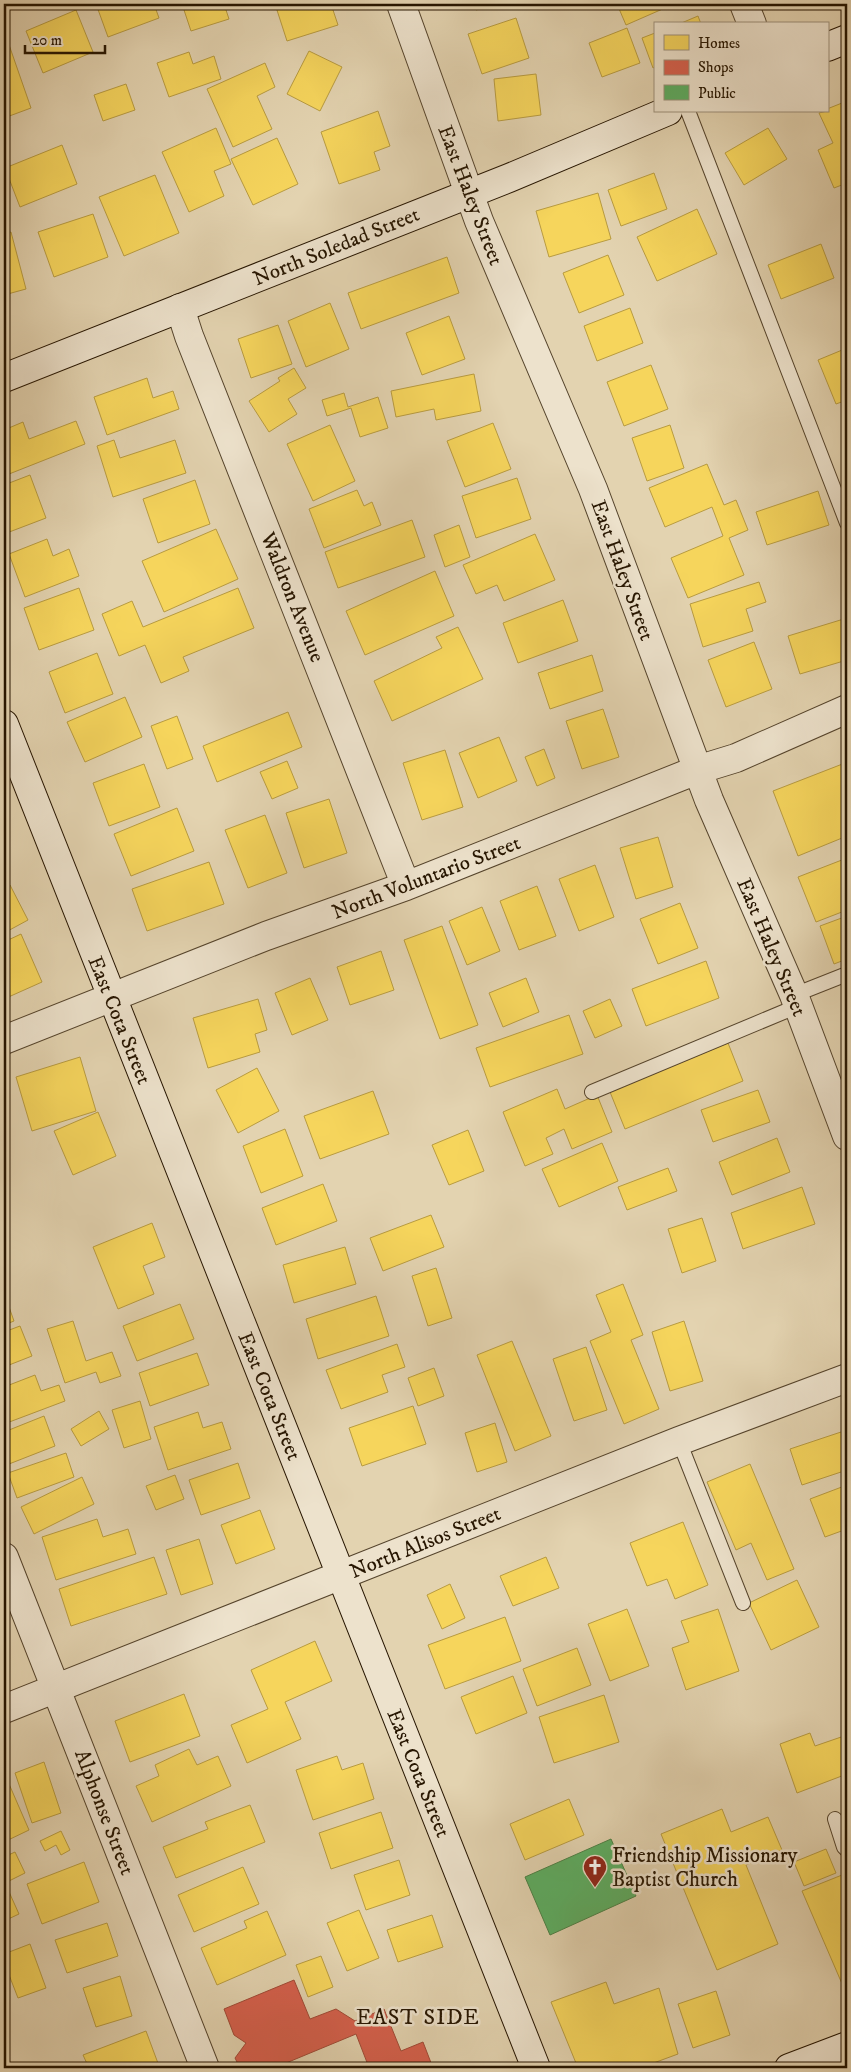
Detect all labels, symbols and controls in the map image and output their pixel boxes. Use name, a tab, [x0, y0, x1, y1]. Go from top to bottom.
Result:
scale bar	[25, 22, 105, 54]
legend	[654, 22, 828, 112]
text: 20 m	[32, 31, 62, 50]
text: Homes	[698, 34, 740, 53]
text: Shops	[698, 58, 734, 77]
text: Public	[698, 84, 736, 103]
street label: East Haley Street	[431, 122, 509, 269]
street label: North Soledad Street	[249, 202, 424, 292]
street label: East Haley Street	[585, 497, 660, 644]
street label: Waldron Avenue	[254, 528, 330, 666]
street label: North Voluntario Street	[328, 830, 525, 926]
street label: East Haley Street	[730, 874, 812, 1021]
street label: East Cota Street	[82, 952, 157, 1089]
street label: East Cota Street	[232, 1328, 307, 1465]
street label: North Alisos Street	[346, 1501, 505, 1585]
street label: East Cota Street	[381, 1705, 456, 1842]
street label: Alphonse Street	[68, 1746, 140, 1879]
place label: Friendship Missionary Baptist Church	[612, 1843, 799, 1893]
church icon: Friendship Missionary Baptist Church	[582, 1854, 608, 1888]
district label: EAST SIDE	[356, 2004, 480, 2031]

